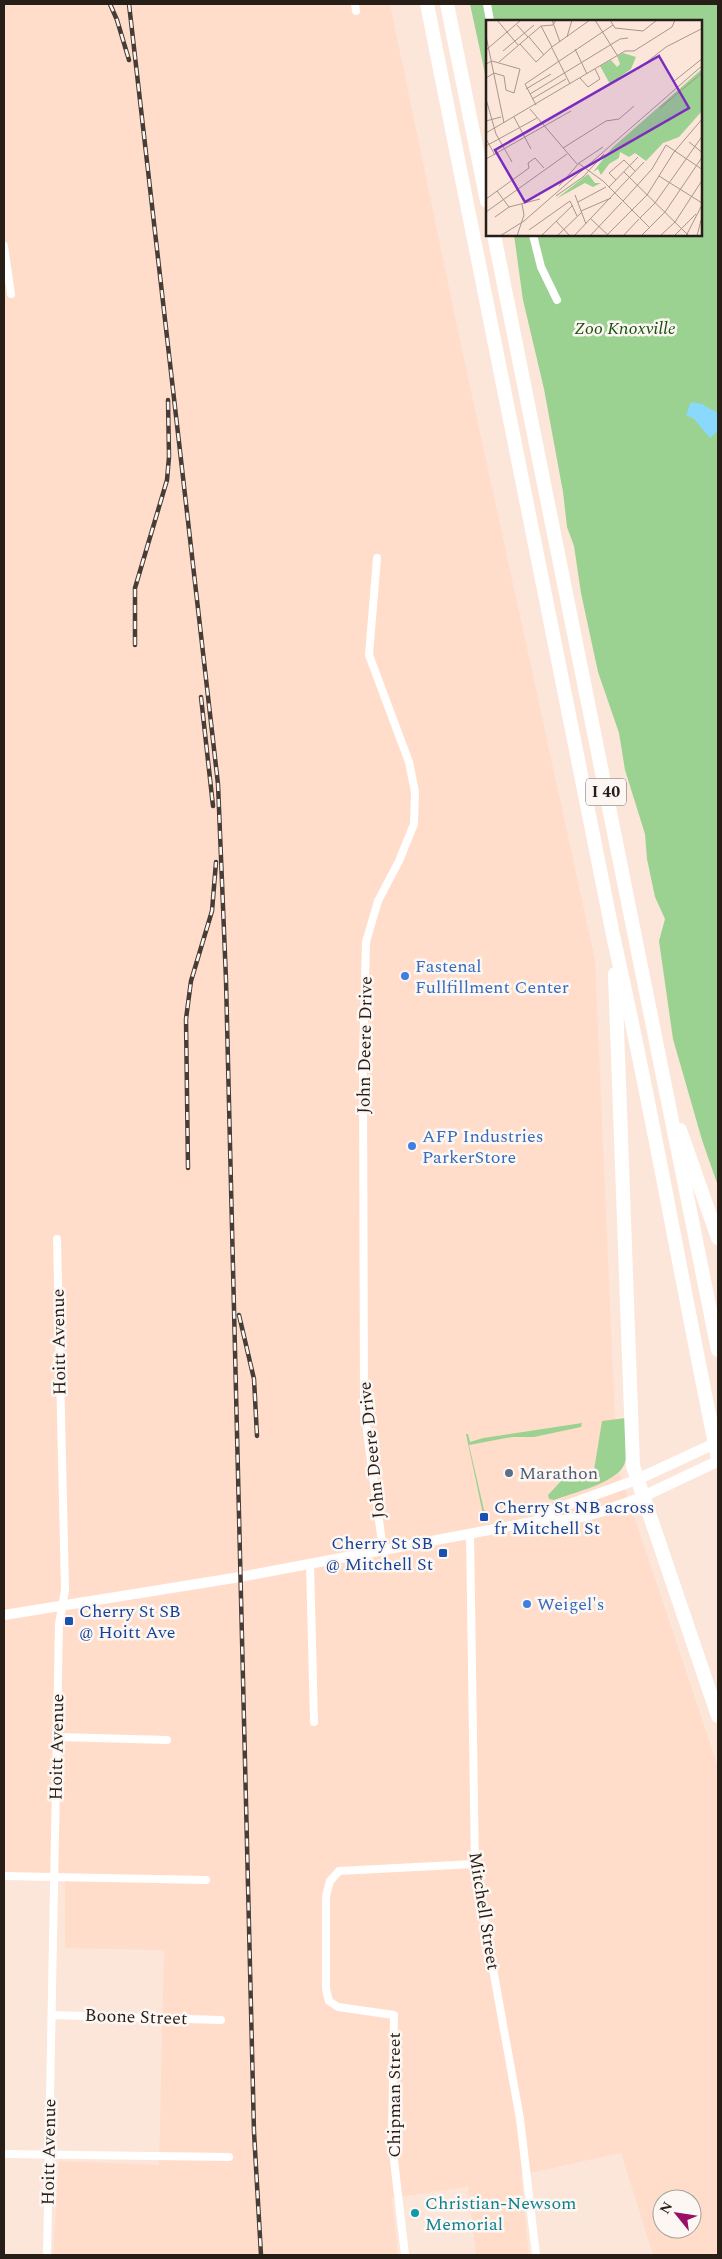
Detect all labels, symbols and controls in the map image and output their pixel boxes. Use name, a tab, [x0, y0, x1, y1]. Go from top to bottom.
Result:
inset map	[486, 20, 702, 236]
park label: Zoo Knoxville	[574, 315, 676, 342]
road number: I 40	[586, 779, 626, 806]
place label: Fastenal Fullfillment Center	[415, 953, 569, 1001]
marker: Fastenal Fullfillment Center	[399, 970, 411, 982]
street label: John Deere Drive	[350, 976, 380, 1114]
place label: AFP Industries ParkerStore	[422, 1123, 544, 1171]
marker: AFP Industries ParkerStore	[406, 1140, 418, 1152]
street label: Hoitt Avenue	[45, 1288, 73, 1396]
street label: John Deere Drive	[351, 1380, 393, 1520]
place label: Marathon	[519, 1460, 598, 1487]
marker: Marathon	[503, 1467, 515, 1479]
place label: Cherry St NB across fr Mitchell St	[494, 1494, 655, 1542]
marker: Cherry St NB across fr Mitchell St	[478, 1511, 490, 1523]
place label: Cherry St SB @ Mitchell St	[326, 1530, 433, 1578]
marker: Cherry St SB @ Mitchell St	[437, 1547, 449, 1559]
place label: Weigel's	[537, 1591, 605, 1618]
place label: Cherry St SB @ Hoitt Ave	[79, 1598, 181, 1646]
marker: Weigel's	[521, 1598, 533, 1610]
marker: Cherry St SB @ Hoitt Ave	[63, 1615, 75, 1627]
street label: Hoitt Avenue	[43, 1693, 71, 1801]
street label: Mitchell Street	[461, 1850, 507, 1972]
street label: Boone Street	[84, 2002, 188, 2032]
street label: Chipman Street	[381, 2032, 408, 2158]
street label: Hoitt Avenue	[35, 2098, 63, 2206]
north arrow	[652, 2189, 702, 2239]
place label: Christian-Newsom Memorial	[425, 2190, 577, 2238]
text: N	[654, 2198, 678, 2218]
marker: Christian-Newsom Memorial	[409, 2207, 421, 2219]

